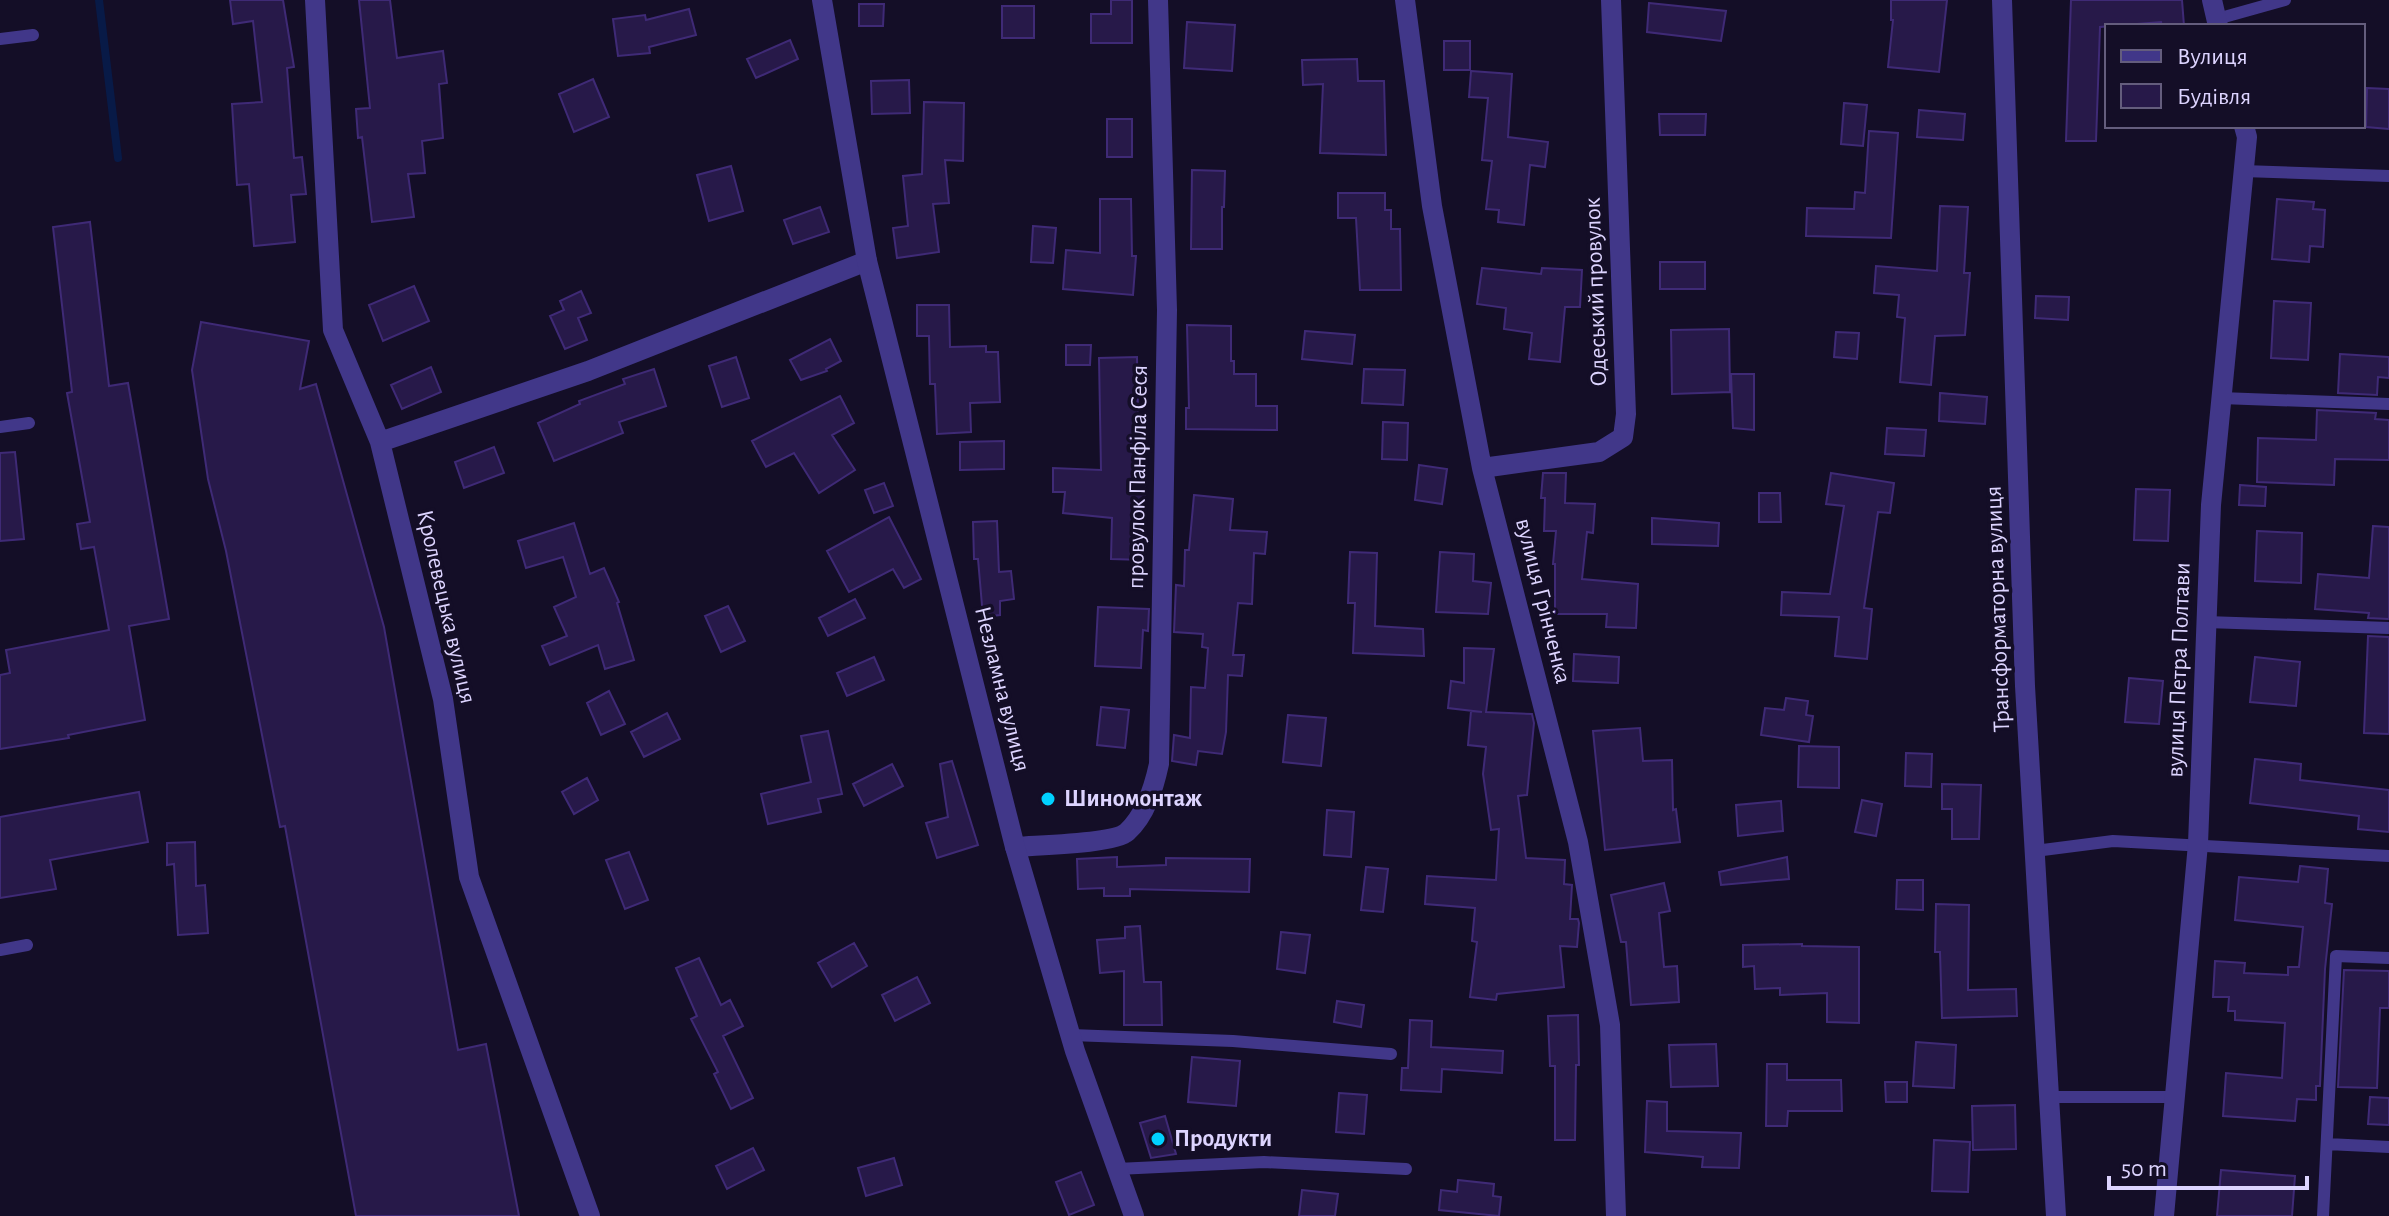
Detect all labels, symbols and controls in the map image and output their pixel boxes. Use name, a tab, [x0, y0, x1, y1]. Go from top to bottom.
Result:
legend	[2105, 24, 2365, 128]
text: Вулиця	[2177, 45, 2248, 69]
text: Будівля	[2177, 85, 2251, 109]
street label: Одеський провулок	[1581, 197, 1611, 387]
street label: провулок Панфіла Сеся	[1124, 365, 1152, 589]
street label: Трансформаторна вулиця	[1982, 485, 2014, 733]
street label: Кролевецька вулиця	[412, 508, 480, 706]
street label: вулиця Грінченка	[1511, 516, 1575, 686]
street label: вулиця Петра Полтави	[2163, 562, 2195, 778]
street label: Незламна вулиця	[970, 604, 1034, 774]
place label: Шиномонтаж	[1064, 787, 1202, 811]
marker: Шиномонтаж	[1039, 790, 1057, 808]
place label: Продукти	[1174, 1127, 1272, 1151]
marker: Продукти	[1149, 1130, 1167, 1148]
scale bar	[2109, 1140, 2307, 1190]
text: 50 m	[2121, 1157, 2167, 1181]

